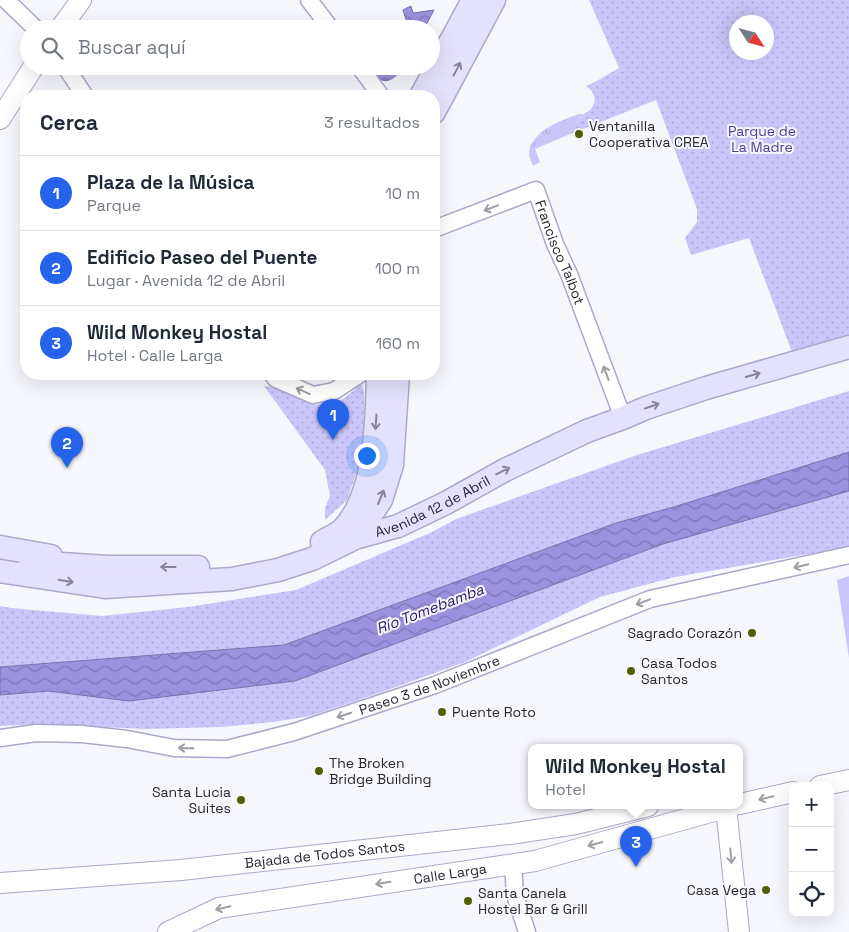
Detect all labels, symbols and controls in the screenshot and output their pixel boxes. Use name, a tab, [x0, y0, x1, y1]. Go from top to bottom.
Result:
north arrow	[729, 15, 774, 60]
search box	[20, 20, 440, 75]
icon: search	[38, 34, 66, 62]
text: Buscar aquí	[78, 35, 186, 60]
one-way arrow	[452, 61, 462, 76]
text: Cerca	[40, 109, 98, 136]
text: 3 resultados	[324, 112, 420, 133]
place label: Ventanilla Cooperativa CREA	[589, 117, 709, 151]
park label: Parque de La Madre	[728, 122, 796, 156]
marker: Ventanilla Cooperativa CREA	[573, 128, 585, 140]
text: Plaza de la Música	[87, 170, 255, 195]
text: 1	[52, 183, 60, 204]
text: 10 m	[385, 183, 420, 204]
text: Parque	[87, 195, 141, 216]
street label: Francisco Talbot	[531, 198, 589, 307]
one-way arrow	[483, 204, 498, 213]
text: Edificio Paseo del Puente	[87, 245, 318, 270]
text: 2	[51, 258, 61, 279]
text: 100 m	[375, 258, 420, 279]
text: Lugar · Avenida 12 de Abril	[87, 270, 285, 291]
text: Wild Monkey Hostal	[87, 320, 267, 345]
text: 3	[51, 333, 61, 354]
text: 160 m	[375, 333, 420, 354]
text: Hotel · Calle Larga	[87, 345, 223, 366]
one-way arrow	[601, 365, 610, 381]
one-way arrow	[744, 369, 760, 379]
one-way arrow	[296, 385, 311, 395]
pin: 1	[317, 399, 349, 440]
one-way arrow	[644, 401, 660, 410]
one-way arrow	[371, 414, 380, 430]
pin: 2	[51, 427, 83, 468]
your location	[354, 443, 380, 469]
one-way arrow	[496, 466, 511, 476]
street label: Avenida 12 de Abril	[373, 471, 493, 541]
one-way arrow	[377, 490, 386, 505]
one-way arrow	[794, 561, 810, 571]
one-way arrow	[161, 562, 177, 572]
one-way arrow	[57, 576, 73, 586]
water label: Río Tomebamba	[373, 579, 487, 638]
one-way arrow	[636, 598, 651, 607]
place label: Sagrado Corazón	[627, 624, 742, 642]
marker: Sagrado Corazón	[746, 627, 758, 639]
street label: Paseo 3 de Noviembre	[357, 651, 502, 719]
place label: Casa Todos Santos	[641, 654, 717, 688]
marker: Casa Todos Santos	[625, 665, 637, 677]
place label: Puente Roto	[452, 703, 536, 721]
marker: Puente Roto	[436, 706, 448, 718]
one-way arrow	[336, 711, 352, 721]
one-way arrow	[179, 743, 195, 753]
popup	[528, 744, 743, 809]
place label: The Broken Bridge Building	[329, 754, 432, 788]
text: Wild Monkey Hostal	[545, 754, 726, 779]
marker: The Broken Bridge Building	[313, 765, 325, 777]
text: Hotel	[545, 779, 586, 800]
map controls	[789, 782, 834, 917]
button: +	[789, 782, 834, 827]
place label: Santa Lucia Suites	[152, 783, 231, 817]
marker: Santa Lucia Suites	[235, 794, 247, 806]
one-way arrow	[759, 794, 775, 803]
pin: 3	[620, 826, 652, 867]
button: −	[789, 827, 834, 872]
street label: Bajada de Todos Santos	[243, 837, 406, 872]
one-way arrow	[587, 840, 603, 849]
one-way arrow	[726, 847, 736, 863]
street label: Calle Larga	[412, 859, 488, 888]
button: locate	[789, 872, 834, 917]
one-way arrow	[376, 878, 392, 888]
place label: Casa Vega	[687, 881, 756, 899]
place label: Santa Canela Hostel Bar & Grill	[478, 884, 588, 918]
marker: Casa Vega	[760, 884, 772, 896]
marker: Santa Canela Hostel Bar & Grill	[462, 895, 474, 907]
one-way arrow	[215, 904, 231, 913]

